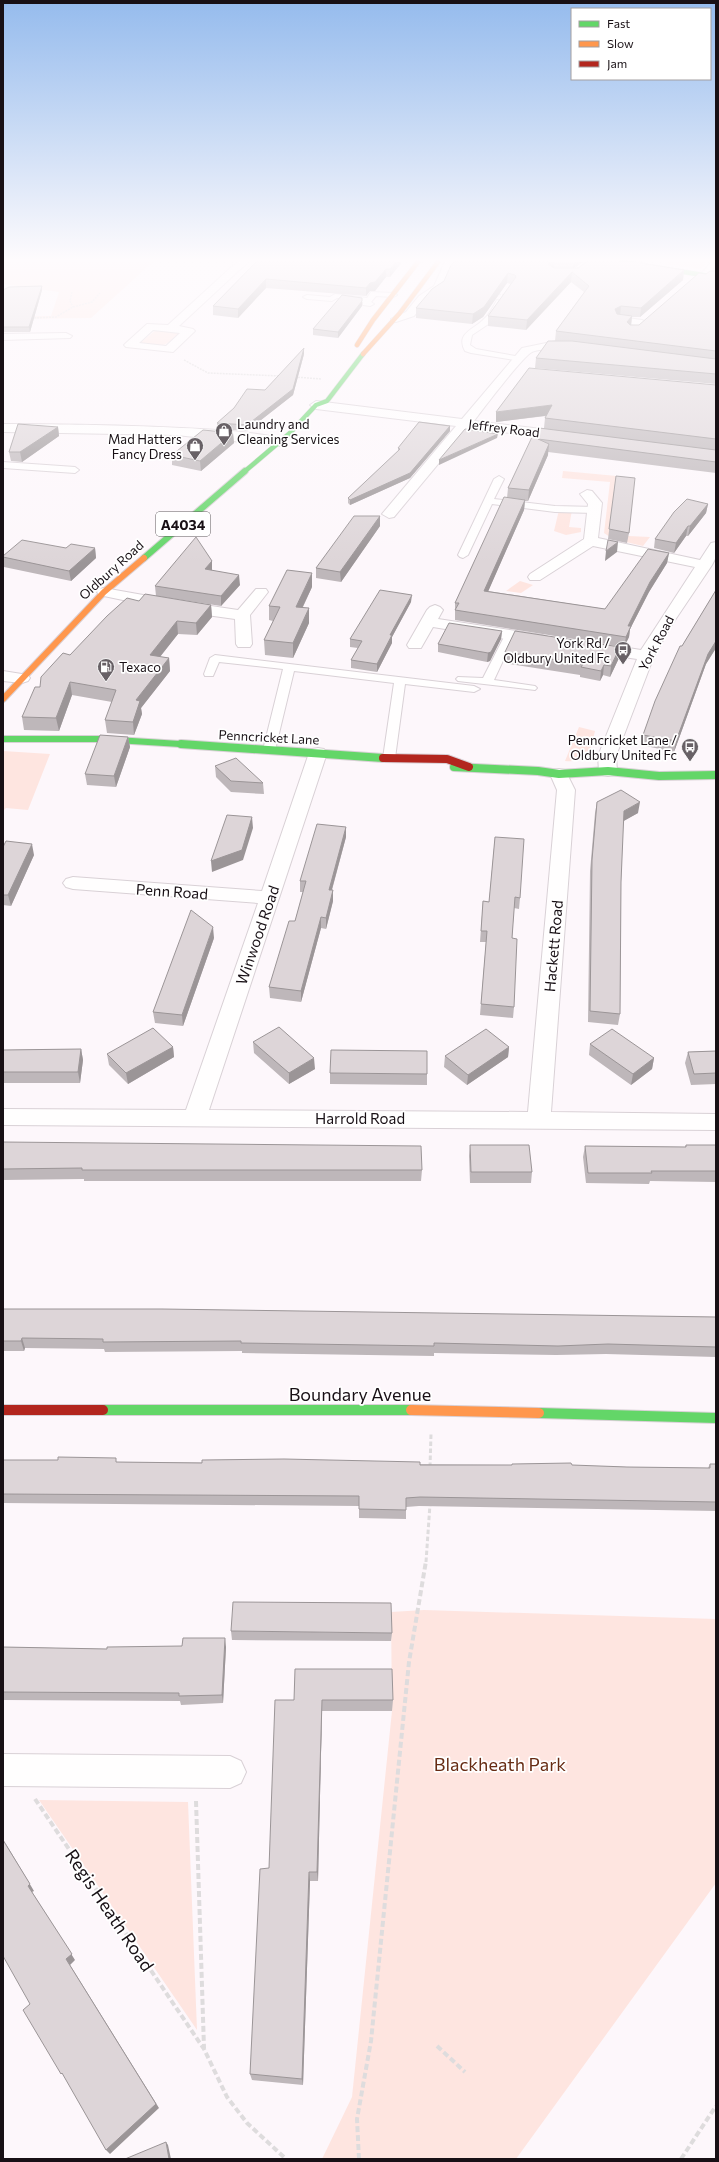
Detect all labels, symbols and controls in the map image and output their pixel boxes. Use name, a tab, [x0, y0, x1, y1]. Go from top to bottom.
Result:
legend	[571, 8, 711, 80]
text: Fast	[607, 16, 630, 30]
text: Slow	[607, 36, 634, 50]
text: Jam	[607, 56, 627, 71]
place label: Laundry and Cleaning Services	[237, 416, 340, 447]
street label: Jeffrey Road	[467, 416, 541, 440]
shop icon: Laundry and Cleaning Services	[214, 421, 234, 446]
place label: Mad Hatters Fancy Dress	[108, 431, 182, 462]
shop icon: Mad Hatters Fancy Dress	[185, 436, 205, 461]
road number: A4034	[156, 512, 210, 536]
street label: Oldbury Road	[75, 537, 147, 603]
street label: York Road	[635, 613, 677, 673]
place label: York Rd / Oldbury United Fc	[503, 635, 610, 666]
bus stop icon: York Rd / Oldbury United Fc	[613, 640, 633, 665]
fuel station icon: Texaco	[96, 657, 116, 682]
place label: Texaco	[119, 659, 161, 675]
street label: Penncricket Lane	[218, 726, 320, 748]
place label: Penncricket Lane / Oldbury United Fc	[568, 732, 677, 763]
bus stop icon: Penncricket Lane / Oldbury United Fc	[680, 737, 700, 762]
street label: Penn Road	[135, 880, 209, 902]
street label: Winwood Road	[232, 883, 282, 987]
street label: Hackett Road	[540, 899, 566, 993]
street label: Harrold Road	[315, 1109, 405, 1127]
street label: Boundary Avenue	[289, 1383, 431, 1405]
park label: Blackheath Park	[434, 1753, 566, 1775]
street label: Regis Heath Road	[61, 1845, 159, 1975]

